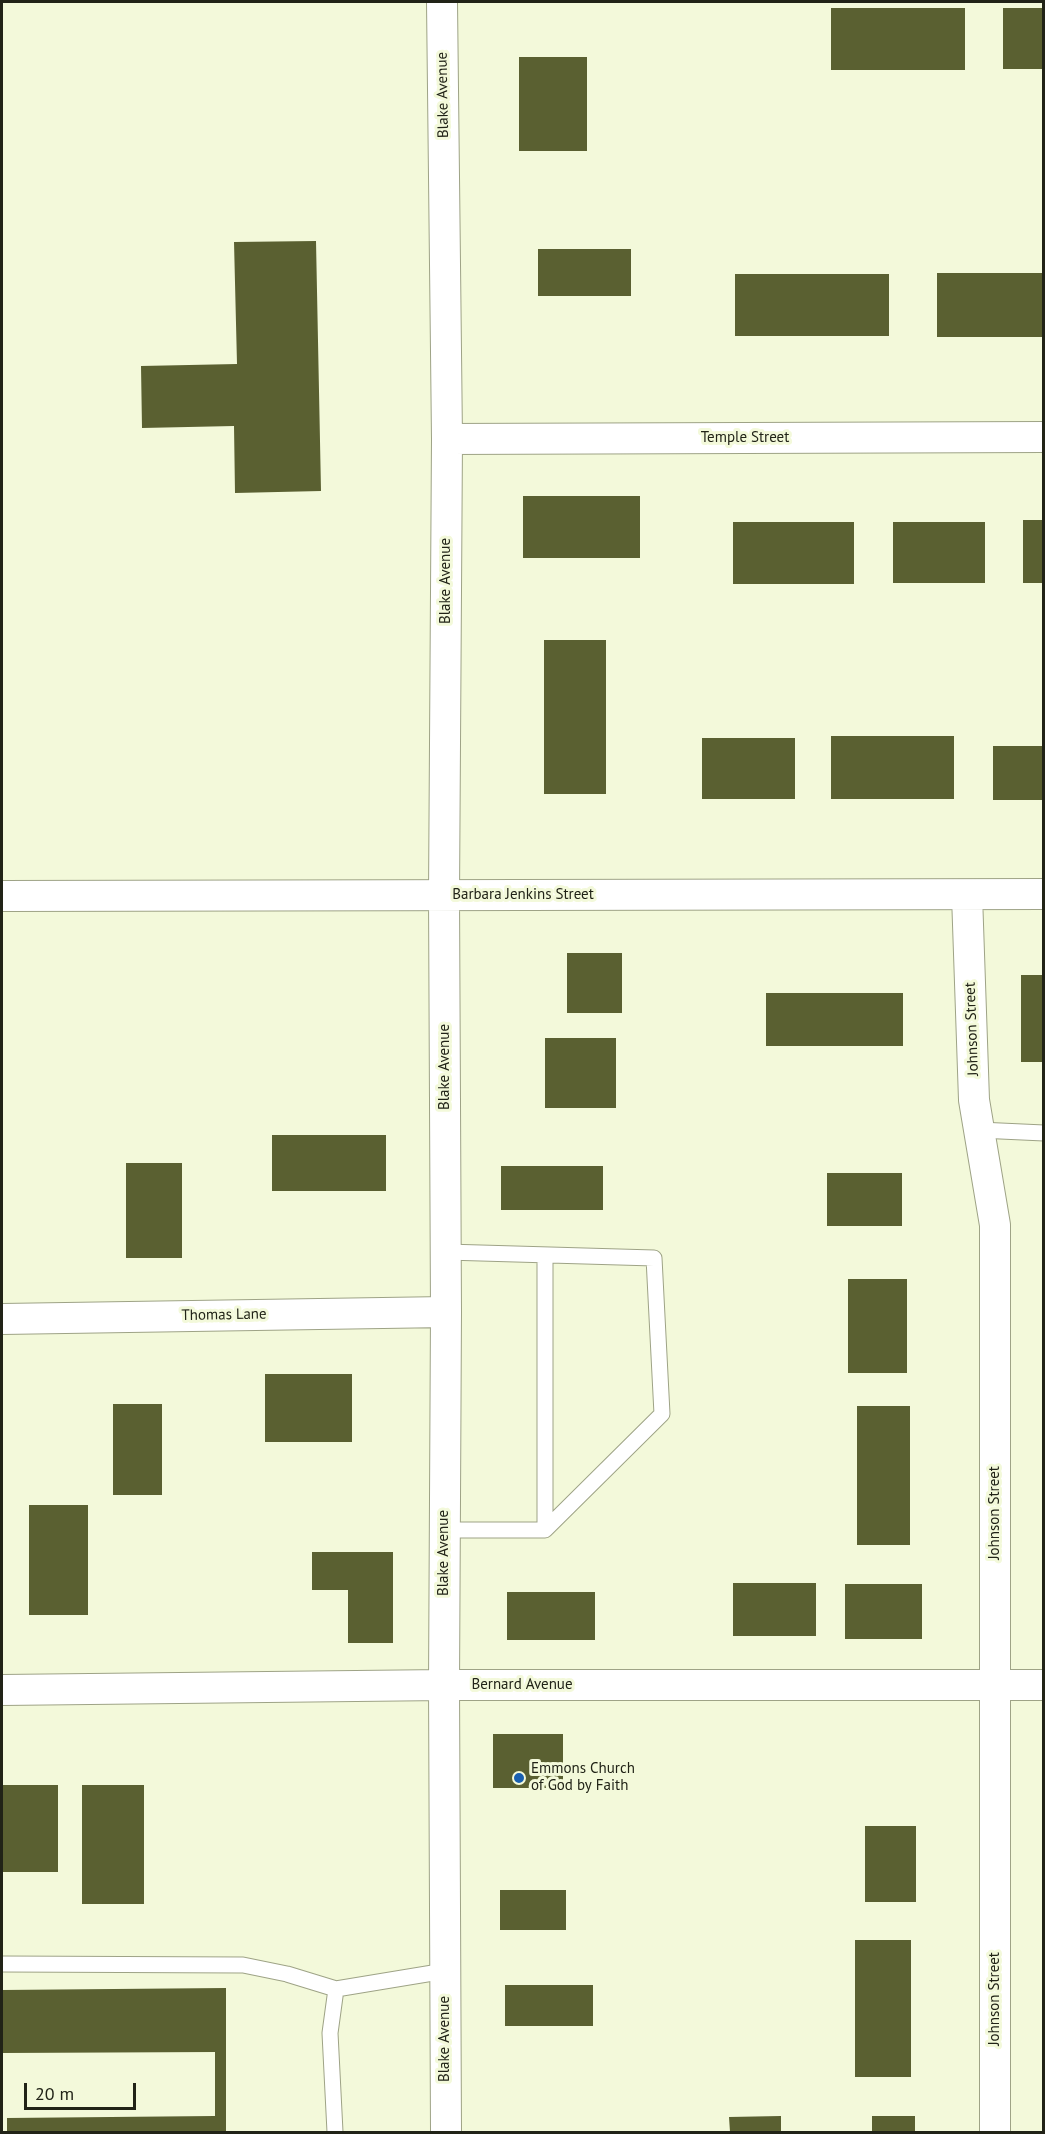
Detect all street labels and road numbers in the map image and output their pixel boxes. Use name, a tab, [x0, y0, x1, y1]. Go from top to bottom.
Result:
street label: Blake Avenue	[433, 52, 453, 138]
street label: Temple Street	[701, 429, 789, 447]
street label: Blake Avenue	[437, 538, 455, 624]
street label: Barbara Jenkins Street	[452, 886, 594, 904]
street label: Johnson Street	[961, 982, 983, 1076]
street label: Blake Avenue	[436, 1024, 454, 1110]
street label: Thomas Lane	[181, 1305, 267, 1325]
street label: Johnson Street	[986, 1466, 1004, 1560]
street label: Blake Avenue	[435, 1510, 453, 1596]
street label: Bernard Avenue	[471, 1676, 573, 1694]
street label: Johnson Street	[986, 1952, 1004, 2046]
street label: Blake Avenue	[436, 1996, 454, 2082]

